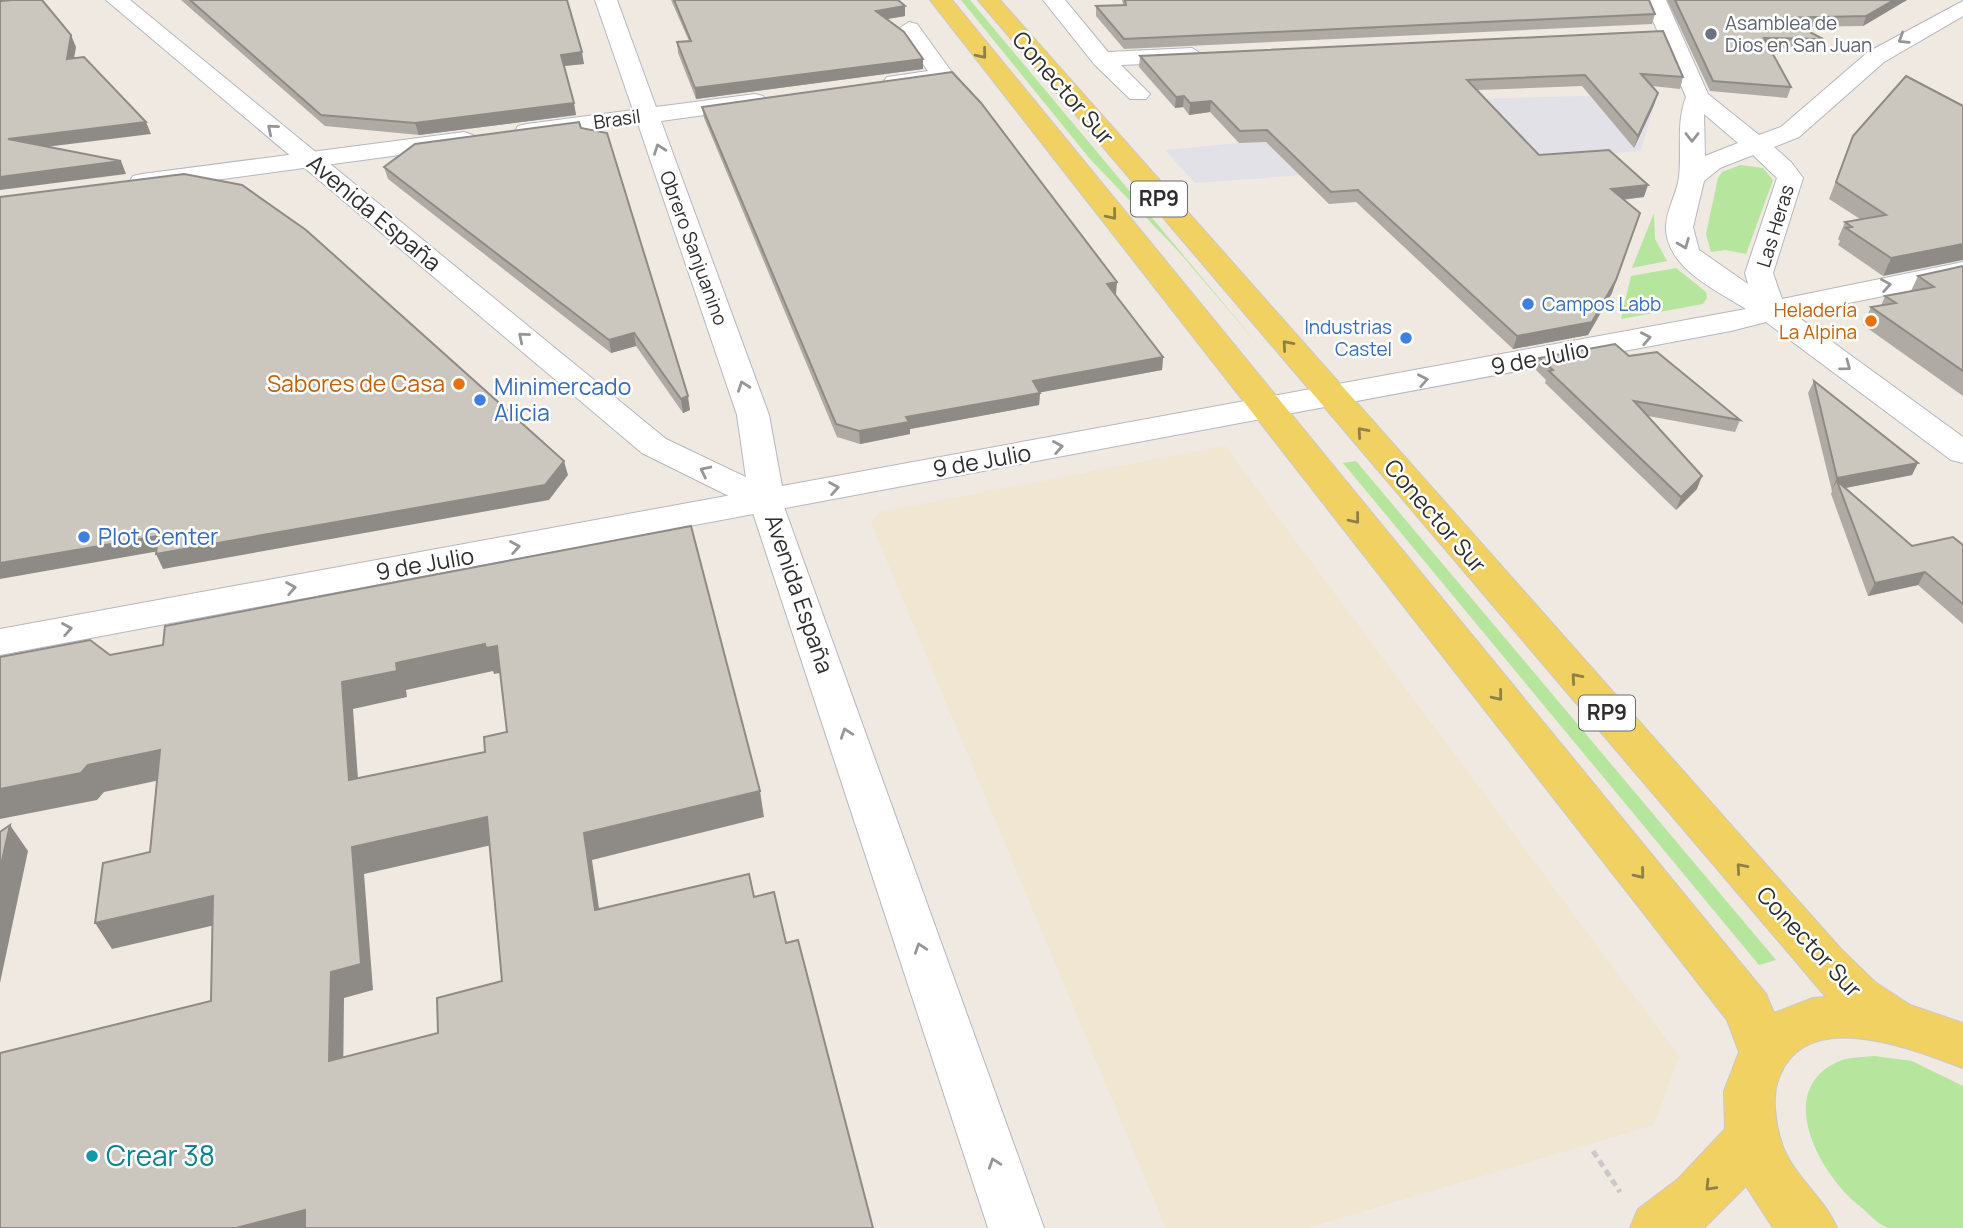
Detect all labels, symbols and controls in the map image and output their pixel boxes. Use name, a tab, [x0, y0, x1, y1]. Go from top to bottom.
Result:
place label: Asamblea de Dios en San Juan	[1725, 10, 1872, 58]
street label: Conector Sur	[1005, 24, 1122, 151]
marker: Asamblea de Dios en San Juan	[1703, 26, 1719, 42]
one-way arrow	[1898, 31, 1911, 44]
one-way arrow	[974, 47, 987, 59]
street label: Brasil	[592, 103, 642, 135]
one-way arrow	[268, 125, 281, 137]
one-way arrow	[1684, 132, 1700, 143]
one-way arrow	[653, 143, 667, 155]
street label: Avenida España	[301, 147, 449, 278]
street label: Obrero Sanjuanino	[654, 167, 734, 329]
street label: Las Heras	[1750, 181, 1800, 271]
road number: RP9	[1131, 182, 1187, 216]
one-way arrow	[1103, 208, 1116, 220]
one-way arrow	[1675, 237, 1689, 249]
one-way arrow	[1880, 278, 1892, 293]
place label: Campos Labb	[1542, 291, 1661, 317]
marker: Campos Labb	[1520, 296, 1536, 312]
place label: Heladería La Alpina	[1774, 297, 1857, 345]
marker: Heladería La Alpina	[1863, 313, 1879, 329]
place label: Industrias Castel	[1304, 314, 1392, 362]
marker: Industrias Castel	[1398, 330, 1414, 346]
one-way arrow	[1640, 331, 1652, 346]
street label: 9 de Julio	[1488, 332, 1592, 382]
one-way arrow	[519, 333, 532, 345]
one-way arrow	[1282, 340, 1295, 353]
one-way arrow	[1838, 358, 1851, 371]
place label: Sabores de Casa	[267, 367, 445, 399]
place label: Minimercado Alicia	[494, 370, 631, 428]
one-way arrow	[1417, 373, 1429, 388]
marker: Sabores de Casa	[451, 376, 467, 392]
one-way arrow	[737, 381, 751, 393]
marker: Minimercado Alicia	[472, 392, 488, 408]
one-way arrow	[1358, 427, 1370, 440]
street label: 9 de Julio	[930, 436, 1033, 484]
one-way arrow	[1052, 440, 1064, 455]
street label: Conector Sur	[1377, 452, 1494, 579]
one-way arrow	[700, 465, 712, 479]
one-way arrow	[828, 481, 840, 496]
street label: Avenida España	[758, 510, 842, 677]
one-way arrow	[1347, 511, 1360, 523]
place label: Plot Center	[98, 520, 218, 552]
marker: Plot Center	[76, 529, 92, 545]
street label: 9 de Julio	[373, 539, 476, 587]
one-way arrow	[509, 540, 521, 555]
one-way arrow	[285, 581, 297, 596]
one-way arrow	[61, 623, 73, 638]
one-way arrow	[1572, 673, 1584, 686]
one-way arrow	[1489, 689, 1502, 701]
road number: RP9	[1579, 696, 1635, 730]
one-way arrow	[840, 727, 854, 740]
one-way arrow	[1737, 863, 1749, 876]
one-way arrow	[1632, 865, 1644, 878]
street label: Conector Sur	[1750, 879, 1870, 1004]
one-way arrow	[914, 943, 928, 955]
place label: Crear 38	[106, 1136, 215, 1174]
marker: Crear 38	[84, 1148, 100, 1164]
one-way arrow	[988, 1158, 1002, 1170]
one-way arrow	[1706, 1178, 1719, 1191]

